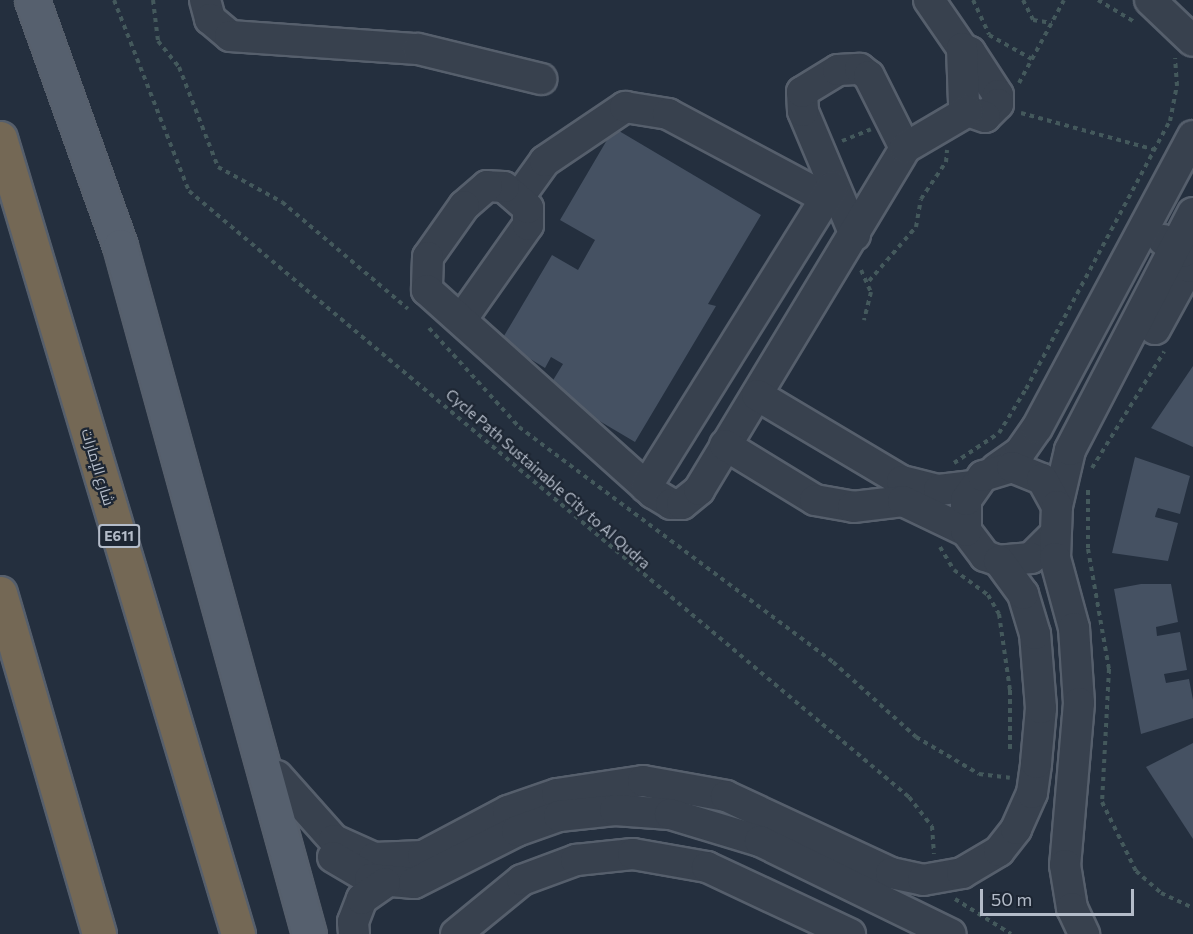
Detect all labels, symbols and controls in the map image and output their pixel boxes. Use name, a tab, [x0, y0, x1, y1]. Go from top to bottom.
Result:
street label: Cycle Path Sustainable City to Al Qudra	[442, 385, 654, 573]
street label: شارع الإمارات	[78, 426, 118, 508]
road number: E611	[98, 525, 140, 547]
scale bar	[983, 877, 1138, 915]
text: 50 m	[991, 888, 1032, 910]

